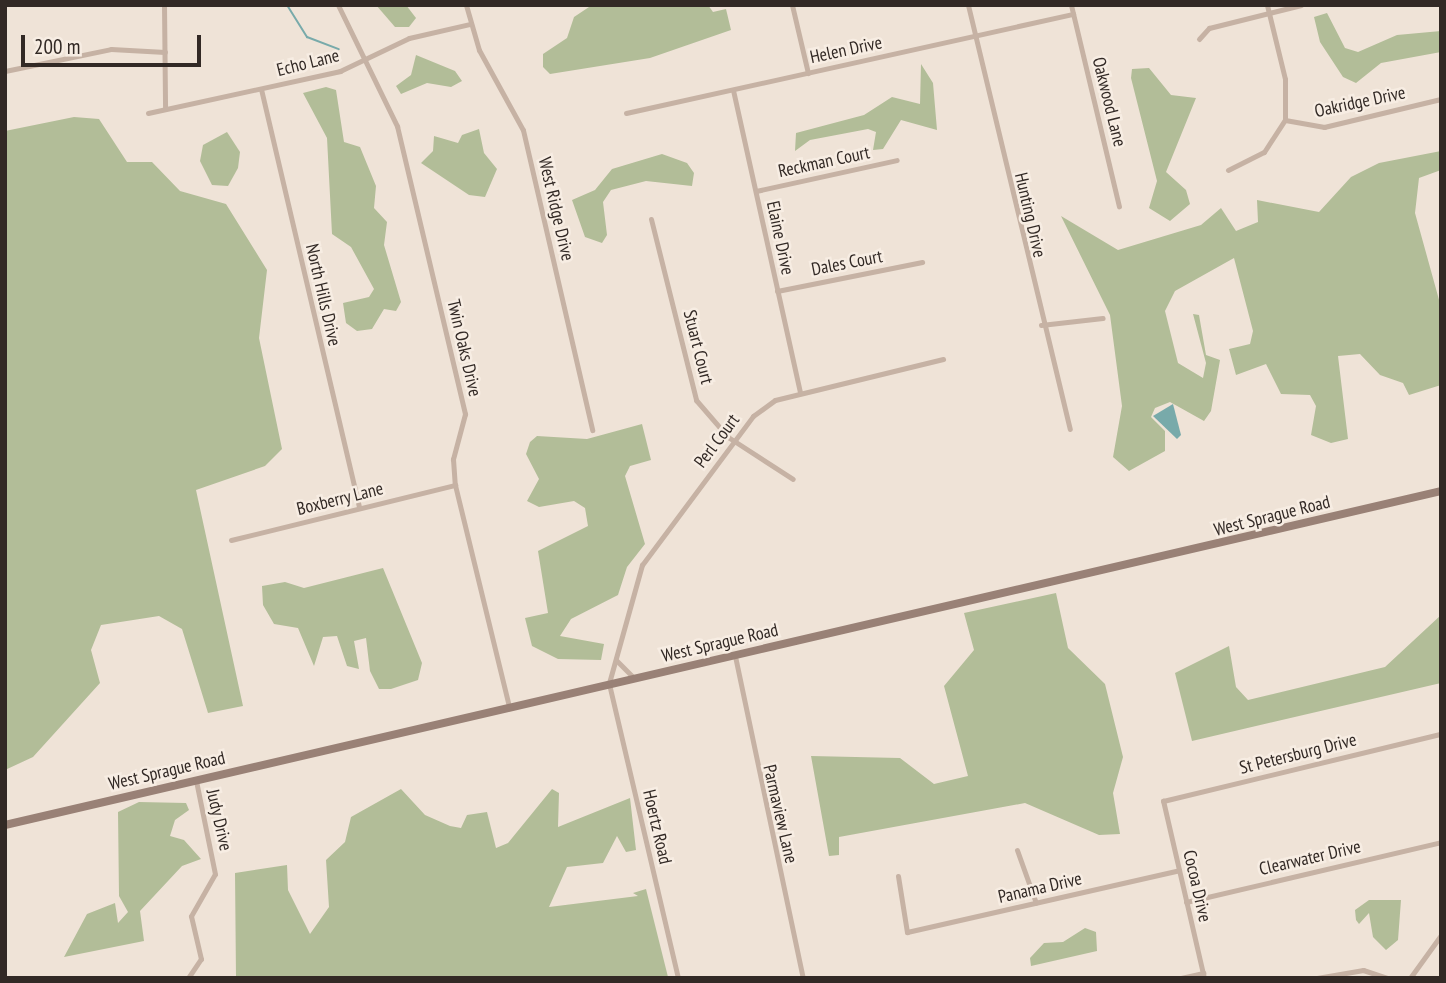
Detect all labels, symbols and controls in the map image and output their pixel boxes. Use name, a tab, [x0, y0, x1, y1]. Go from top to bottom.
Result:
scale bar	[24, 21, 205, 65]
street label: Helen Drive	[808, 32, 884, 68]
text: 200 m	[34, 33, 80, 60]
street label: Echo Lane	[275, 45, 341, 81]
street label: Oakwood Lane	[1087, 55, 1131, 149]
street label: Oakridge Drive	[1313, 82, 1407, 122]
street label: Reckman Court	[776, 142, 872, 182]
street label: West Ridge Drive	[534, 155, 578, 263]
street label: Hunting Drive	[1010, 170, 1050, 260]
street label: Elaine Drive	[762, 199, 798, 277]
street label: North Hills Drive	[301, 242, 345, 348]
street label: Dales Court	[810, 246, 884, 280]
street label: Twin Oaks Drive	[442, 297, 486, 399]
street label: Stuart Court	[678, 308, 718, 386]
street label: Perl Court	[690, 410, 744, 472]
street label: Boxberry Lane	[294, 478, 386, 520]
street label: West Sprague Road	[1212, 491, 1332, 541]
street label: West Sprague Road	[660, 619, 780, 667]
street label: St Petersburg Drive	[1237, 729, 1359, 779]
street label: West Sprague Road	[107, 747, 227, 795]
street label: Parmaview Lane	[758, 762, 802, 866]
street label: Judy Drive	[201, 787, 237, 853]
street label: Hoertz Road	[638, 787, 676, 867]
street label: Clearwater Drive	[1257, 836, 1363, 880]
street label: Cocoa Drive	[1178, 848, 1216, 924]
street label: Panama Drive	[996, 868, 1084, 908]

